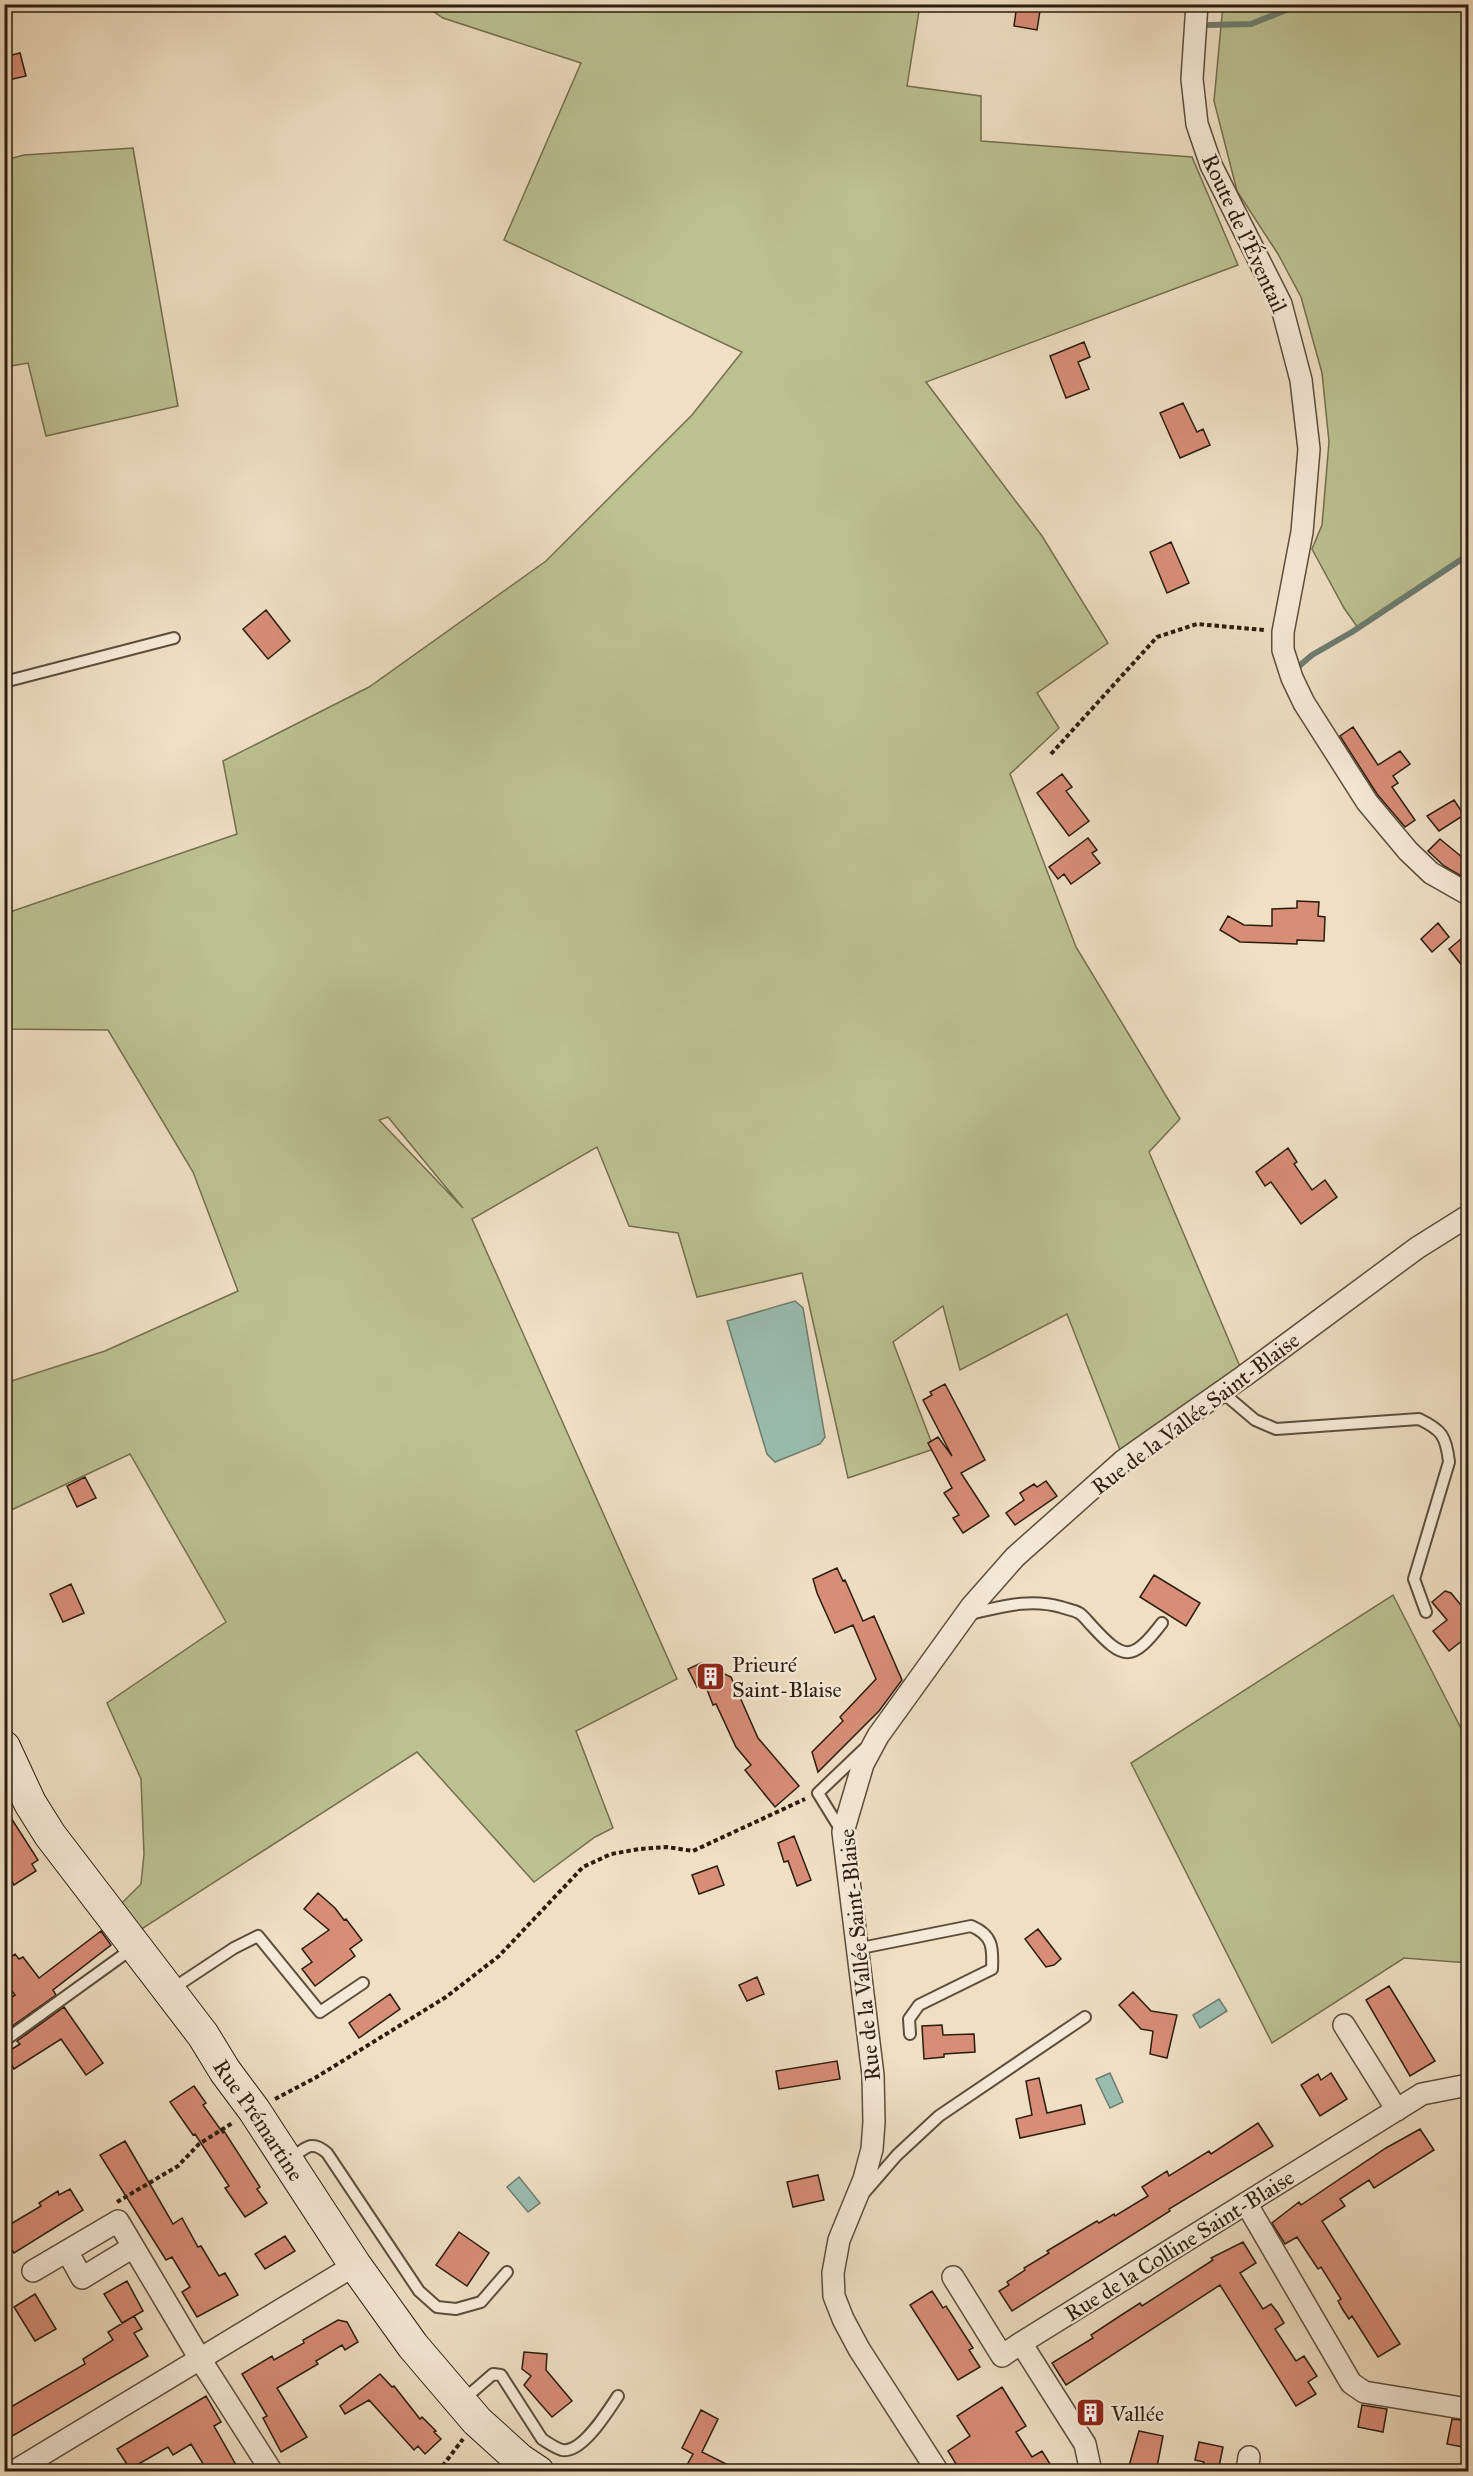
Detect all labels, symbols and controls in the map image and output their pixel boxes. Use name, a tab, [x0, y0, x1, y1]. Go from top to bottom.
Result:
street label: Route de l'Éventail	[1196, 150, 1293, 317]
street label: Rue de la Vallée Saint-Blaise	[1086, 1326, 1305, 1500]
place label: Prieuré Saint-Blaise	[732, 1651, 842, 1703]
building icon: Prieuré Saint-Blaise	[695, 1661, 727, 1693]
street label: Rue de la Vallée Saint-Blaise	[833, 1828, 886, 2082]
street label: Rue Prémartine	[207, 2055, 310, 2186]
street label: Rue de la Colline Saint-Blaise	[1060, 2164, 1299, 2327]
building icon: Vallée	[1074, 2397, 1106, 2429]
place label: Vallée	[1110, 2400, 1164, 2427]

